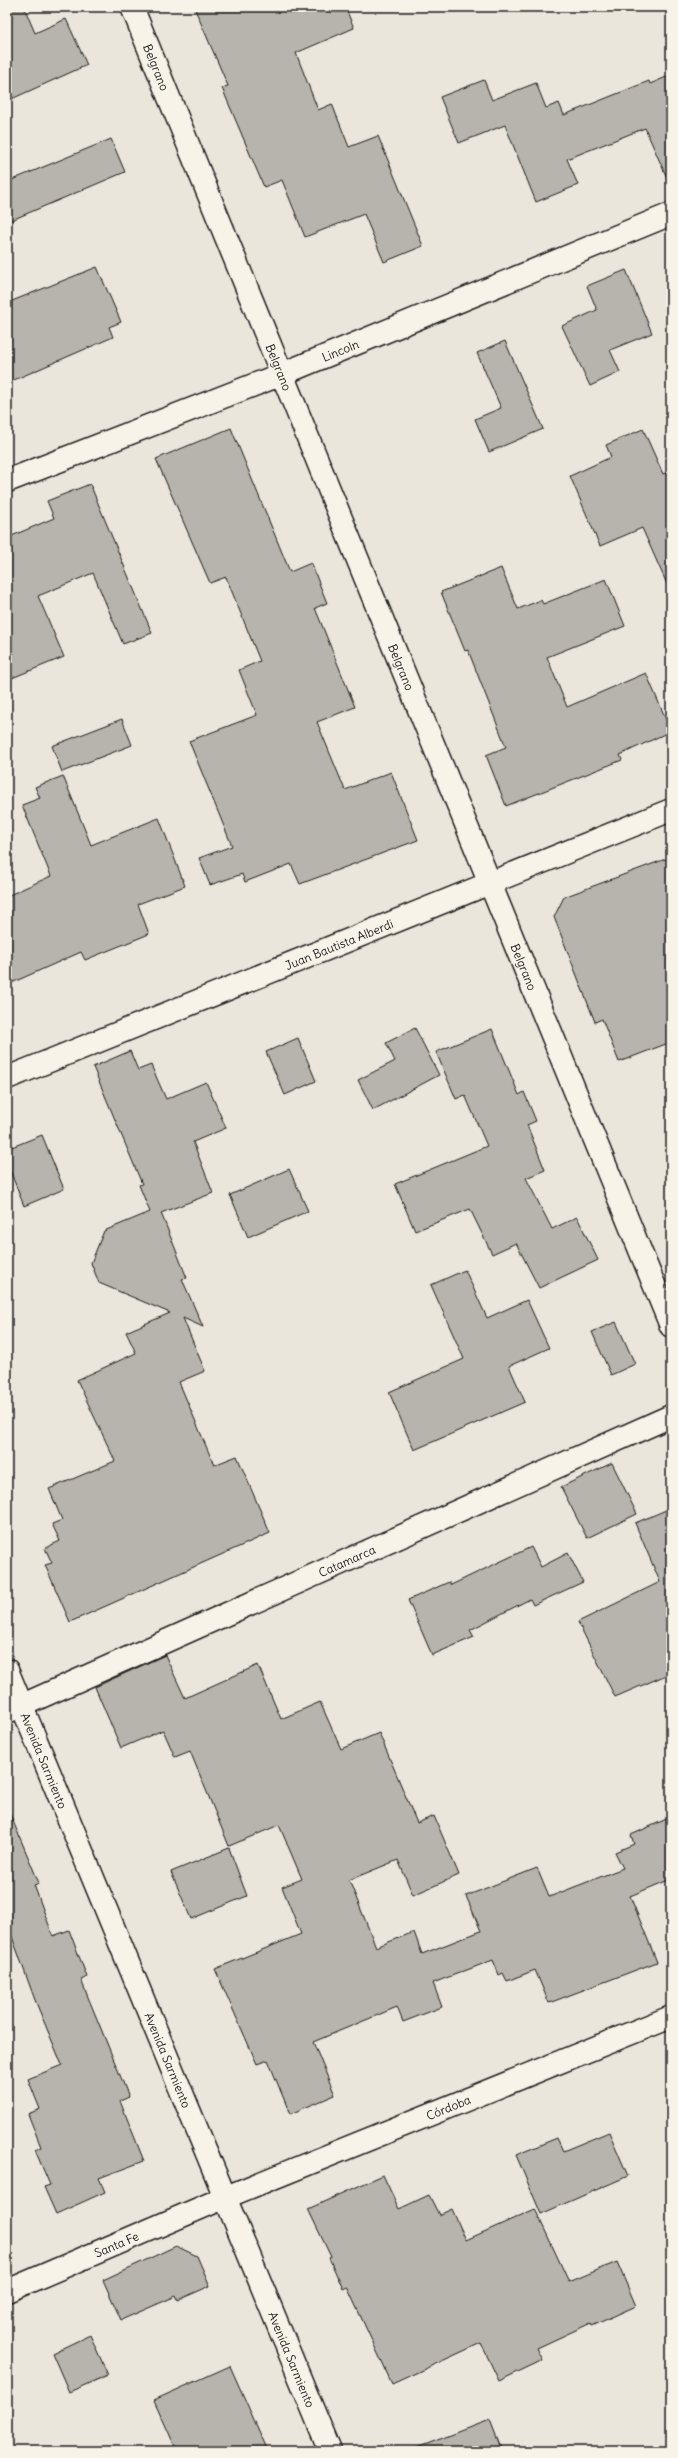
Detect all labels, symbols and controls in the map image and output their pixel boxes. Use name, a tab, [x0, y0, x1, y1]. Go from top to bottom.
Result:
street label: Belgrano	[140, 42, 173, 93]
street label: Lincoln	[319, 336, 361, 364]
street label: Belgrano	[263, 342, 295, 393]
street label: Belgrano	[385, 641, 418, 693]
street label: Juan Bautista Alberdi	[283, 915, 395, 973]
street label: Belgrano	[508, 941, 541, 993]
street label: Catamarca	[316, 1541, 378, 1580]
street label: Avenida Sarmiento	[18, 1710, 71, 1811]
street label: Avenida Sarmiento	[142, 2010, 195, 2110]
street label: Córdoba	[424, 2091, 473, 2123]
street label: Santa Fe	[92, 2228, 141, 2260]
street label: Avenida Sarmiento	[266, 2309, 319, 2410]

